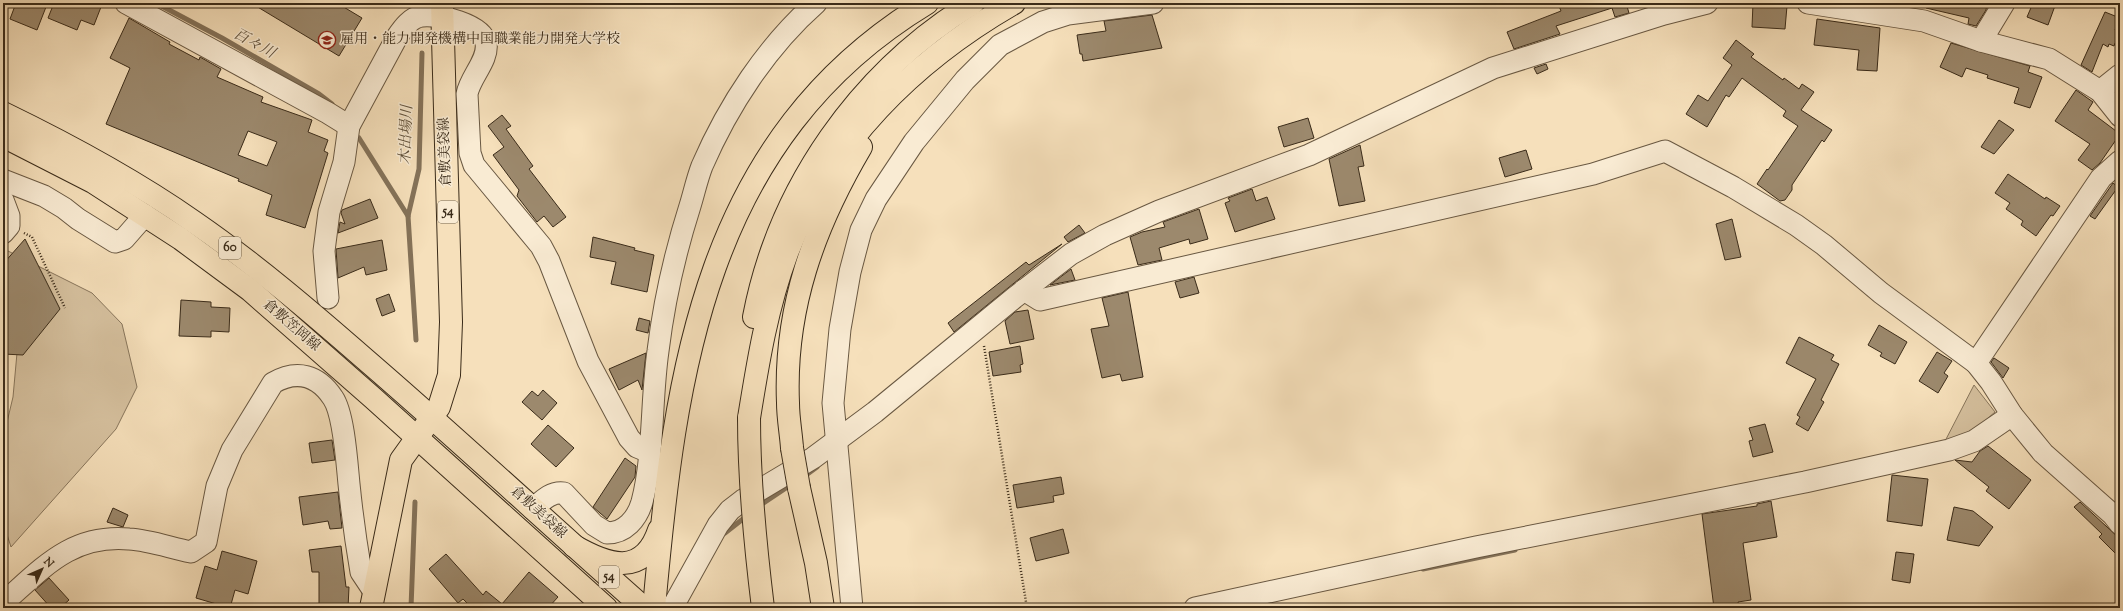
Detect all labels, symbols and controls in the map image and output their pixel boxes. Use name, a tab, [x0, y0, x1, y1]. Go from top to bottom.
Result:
water label: 百々川	[229, 24, 281, 65]
school or university icon: 雇用・能力開発機構中国職業能力開発大学校	[317, 30, 337, 50]
place label: 雇用・能力開発機構中国職業能力開発大学校	[340, 30, 620, 50]
water label: 木出場川	[395, 103, 419, 165]
street label: 倉敷美袋線	[435, 117, 457, 187]
road number: 54	[438, 201, 458, 223]
road number: 60	[219, 237, 241, 259]
street label: 倉敷笠岡線	[258, 295, 324, 357]
street label: 倉敷美袋線	[505, 482, 571, 544]
north arrow	[22, 549, 62, 589]
text: N	[39, 553, 57, 572]
road number: 54	[599, 566, 619, 588]

